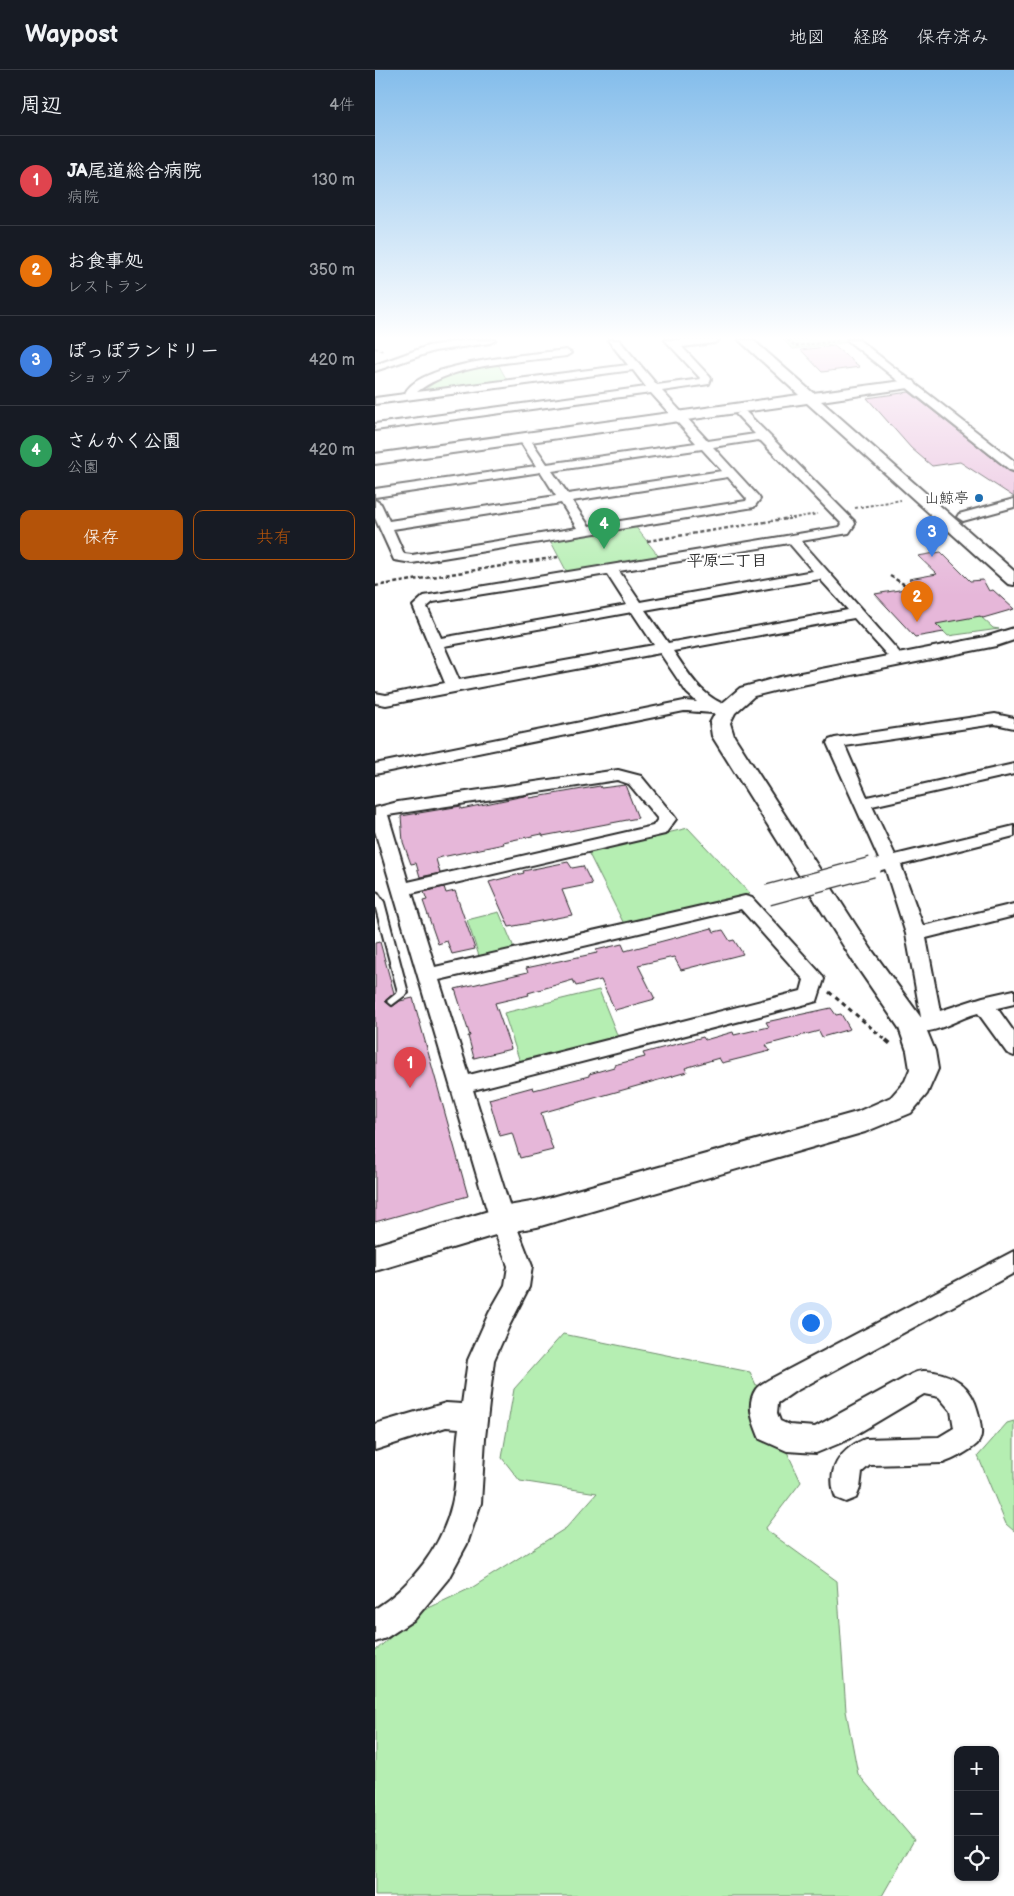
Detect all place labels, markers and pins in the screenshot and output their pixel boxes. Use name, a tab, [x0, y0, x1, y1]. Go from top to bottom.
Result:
place label: 山鯨亭	[924, 489, 969, 508]
marker: 山鯨亭	[973, 492, 985, 504]
pin: 4	[588, 508, 620, 549]
pin: 3	[916, 516, 948, 557]
pin: 2	[901, 581, 933, 622]
pin: 1	[394, 1047, 426, 1088]

